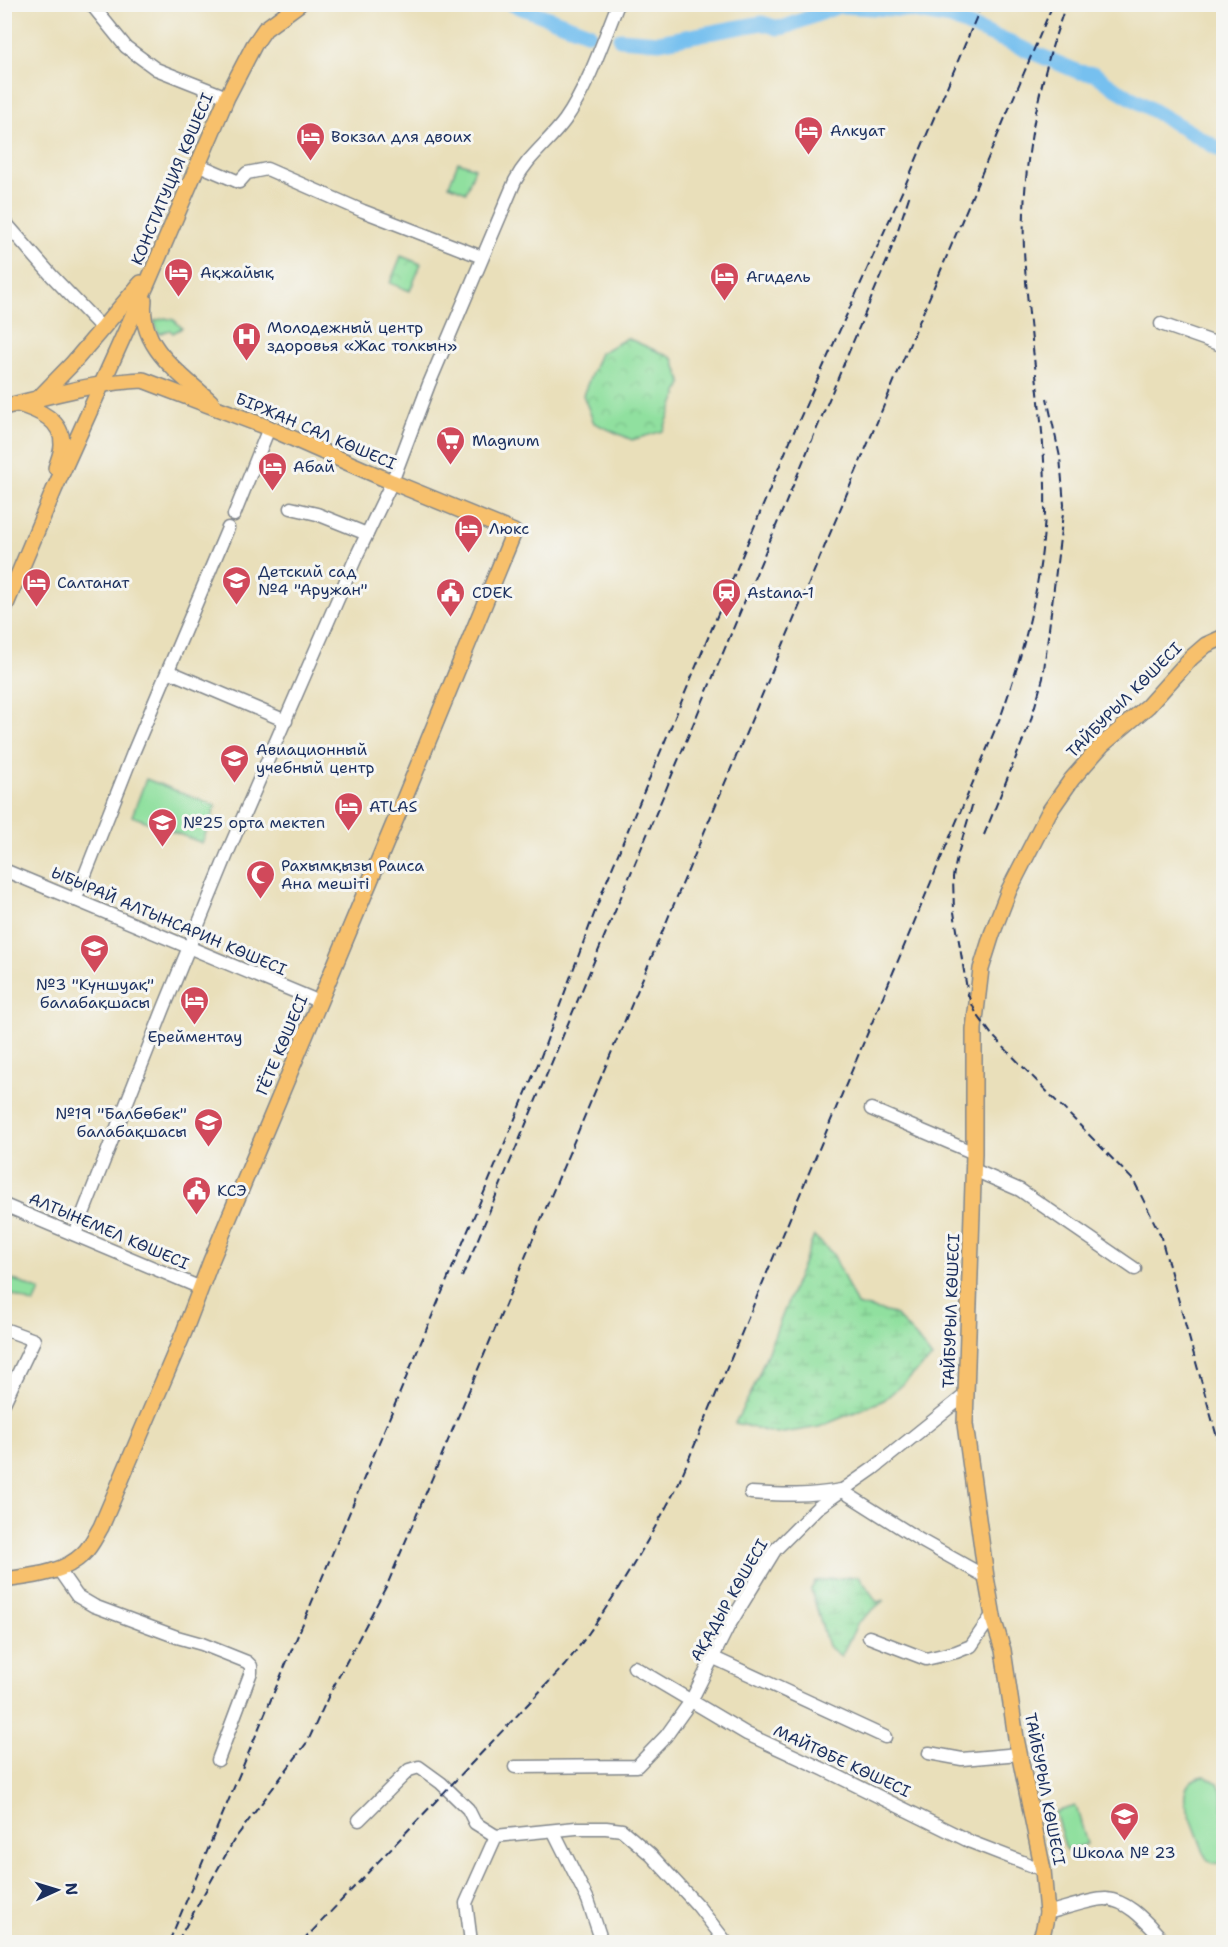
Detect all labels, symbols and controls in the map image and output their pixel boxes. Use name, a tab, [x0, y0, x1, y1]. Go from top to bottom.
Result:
street label: КОНСТИТУЦИЯ КӨШЕСІ	[126, 90, 218, 268]
hotel icon: Алкуат	[793, 114, 825, 156]
hotel icon: Вокзал для двоих	[294, 120, 326, 162]
place label: Алкуат	[830, 120, 886, 141]
place label: Вокзал для двоих	[331, 126, 471, 147]
hotel icon: Ақжайық	[163, 256, 195, 298]
hotel icon: Агидель	[709, 260, 741, 302]
place label: Ақжайық	[200, 262, 274, 283]
place label: Агидель	[746, 266, 811, 287]
place label: Молодежный центр здоровья «Жас толкын»	[267, 317, 457, 356]
hospital icon: Молодежный центр здоровья «Жас толкын»	[230, 320, 262, 362]
street label: БІРЖАН САЛ КӨШЕСІ	[233, 388, 400, 474]
supermarket icon: Magnum	[435, 424, 467, 466]
place label: Magnum	[472, 430, 540, 451]
hotel icon: Абай	[256, 450, 288, 492]
place label: Абай	[293, 456, 335, 477]
hotel icon: Люкс	[452, 512, 484, 554]
place label: Люкс	[489, 518, 529, 539]
place label: Детский сад №4 "Аружан"	[258, 561, 368, 600]
school or university icon: Детский сад №4 "Аружан"	[221, 564, 253, 606]
hotel icon: Салтанат	[20, 566, 52, 608]
place label: Салтанат	[57, 572, 130, 593]
public building icon: CDEK	[435, 576, 467, 618]
station icon: Astana-1	[710, 576, 742, 618]
place label: CDEK	[472, 582, 513, 603]
place label: Astana-1	[747, 582, 814, 603]
street label: ТАЙБУРЫЛ КӨШЕСІ	[1062, 638, 1186, 762]
place label: Авиационный учебный центр	[256, 739, 375, 778]
school or university icon: Авиационный учебный центр	[219, 742, 251, 784]
hotel icon: ATLAS	[332, 790, 364, 832]
place label: ATLAS	[369, 796, 417, 817]
school or university icon: №25 орта мектеп	[146, 806, 178, 848]
place label: №25 орта мектеп	[183, 812, 325, 833]
place label: Рахымқызы Раиса Ана мешіті	[281, 855, 424, 894]
mosque icon: Рахымқызы Раиса Ана мешіті	[244, 858, 276, 900]
street label: ЫБЫРАЙ АЛТЫНСАРИН КӨШЕСІ	[48, 862, 290, 980]
school or university icon: №3 "Күншуақ" балабақшасы	[79, 932, 111, 974]
place label: №3 "Күншуақ" балабақшасы	[36, 974, 154, 1013]
hotel icon: Ерейментау	[179, 984, 211, 1026]
street label: ГЁТЕ КӨШЕСІ	[251, 991, 313, 1099]
place label: Ерейментау	[147, 1026, 243, 1047]
place label: №19 "Балбөбек" балабақшасы	[55, 1103, 187, 1142]
school or university icon: №19 "Балбөбек" балабақшасы	[192, 1106, 224, 1148]
public building icon: КСЭ	[180, 1174, 212, 1216]
place label: КСЭ	[217, 1180, 247, 1201]
street label: АЛТЫНЕМЕЛ КӨШЕСІ	[26, 1188, 192, 1274]
street label: ТАЙБУРЫЛ КӨШЕСІ	[938, 1233, 964, 1389]
street label: АҚАДЫР КӨШЕСІ	[685, 1535, 773, 1665]
street label: ТАЙБУРЫЛ КӨШЕСІ	[1020, 1711, 1070, 1867]
street label: МАЙТӨБЕ КӨШЕСІ	[770, 1720, 914, 1802]
school or university icon: Школа № 23	[1108, 1800, 1140, 1842]
place label: Школа № 23	[1072, 1842, 1176, 1863]
north arrow	[27, 1860, 87, 1920]
text: N	[61, 1882, 82, 1896]

